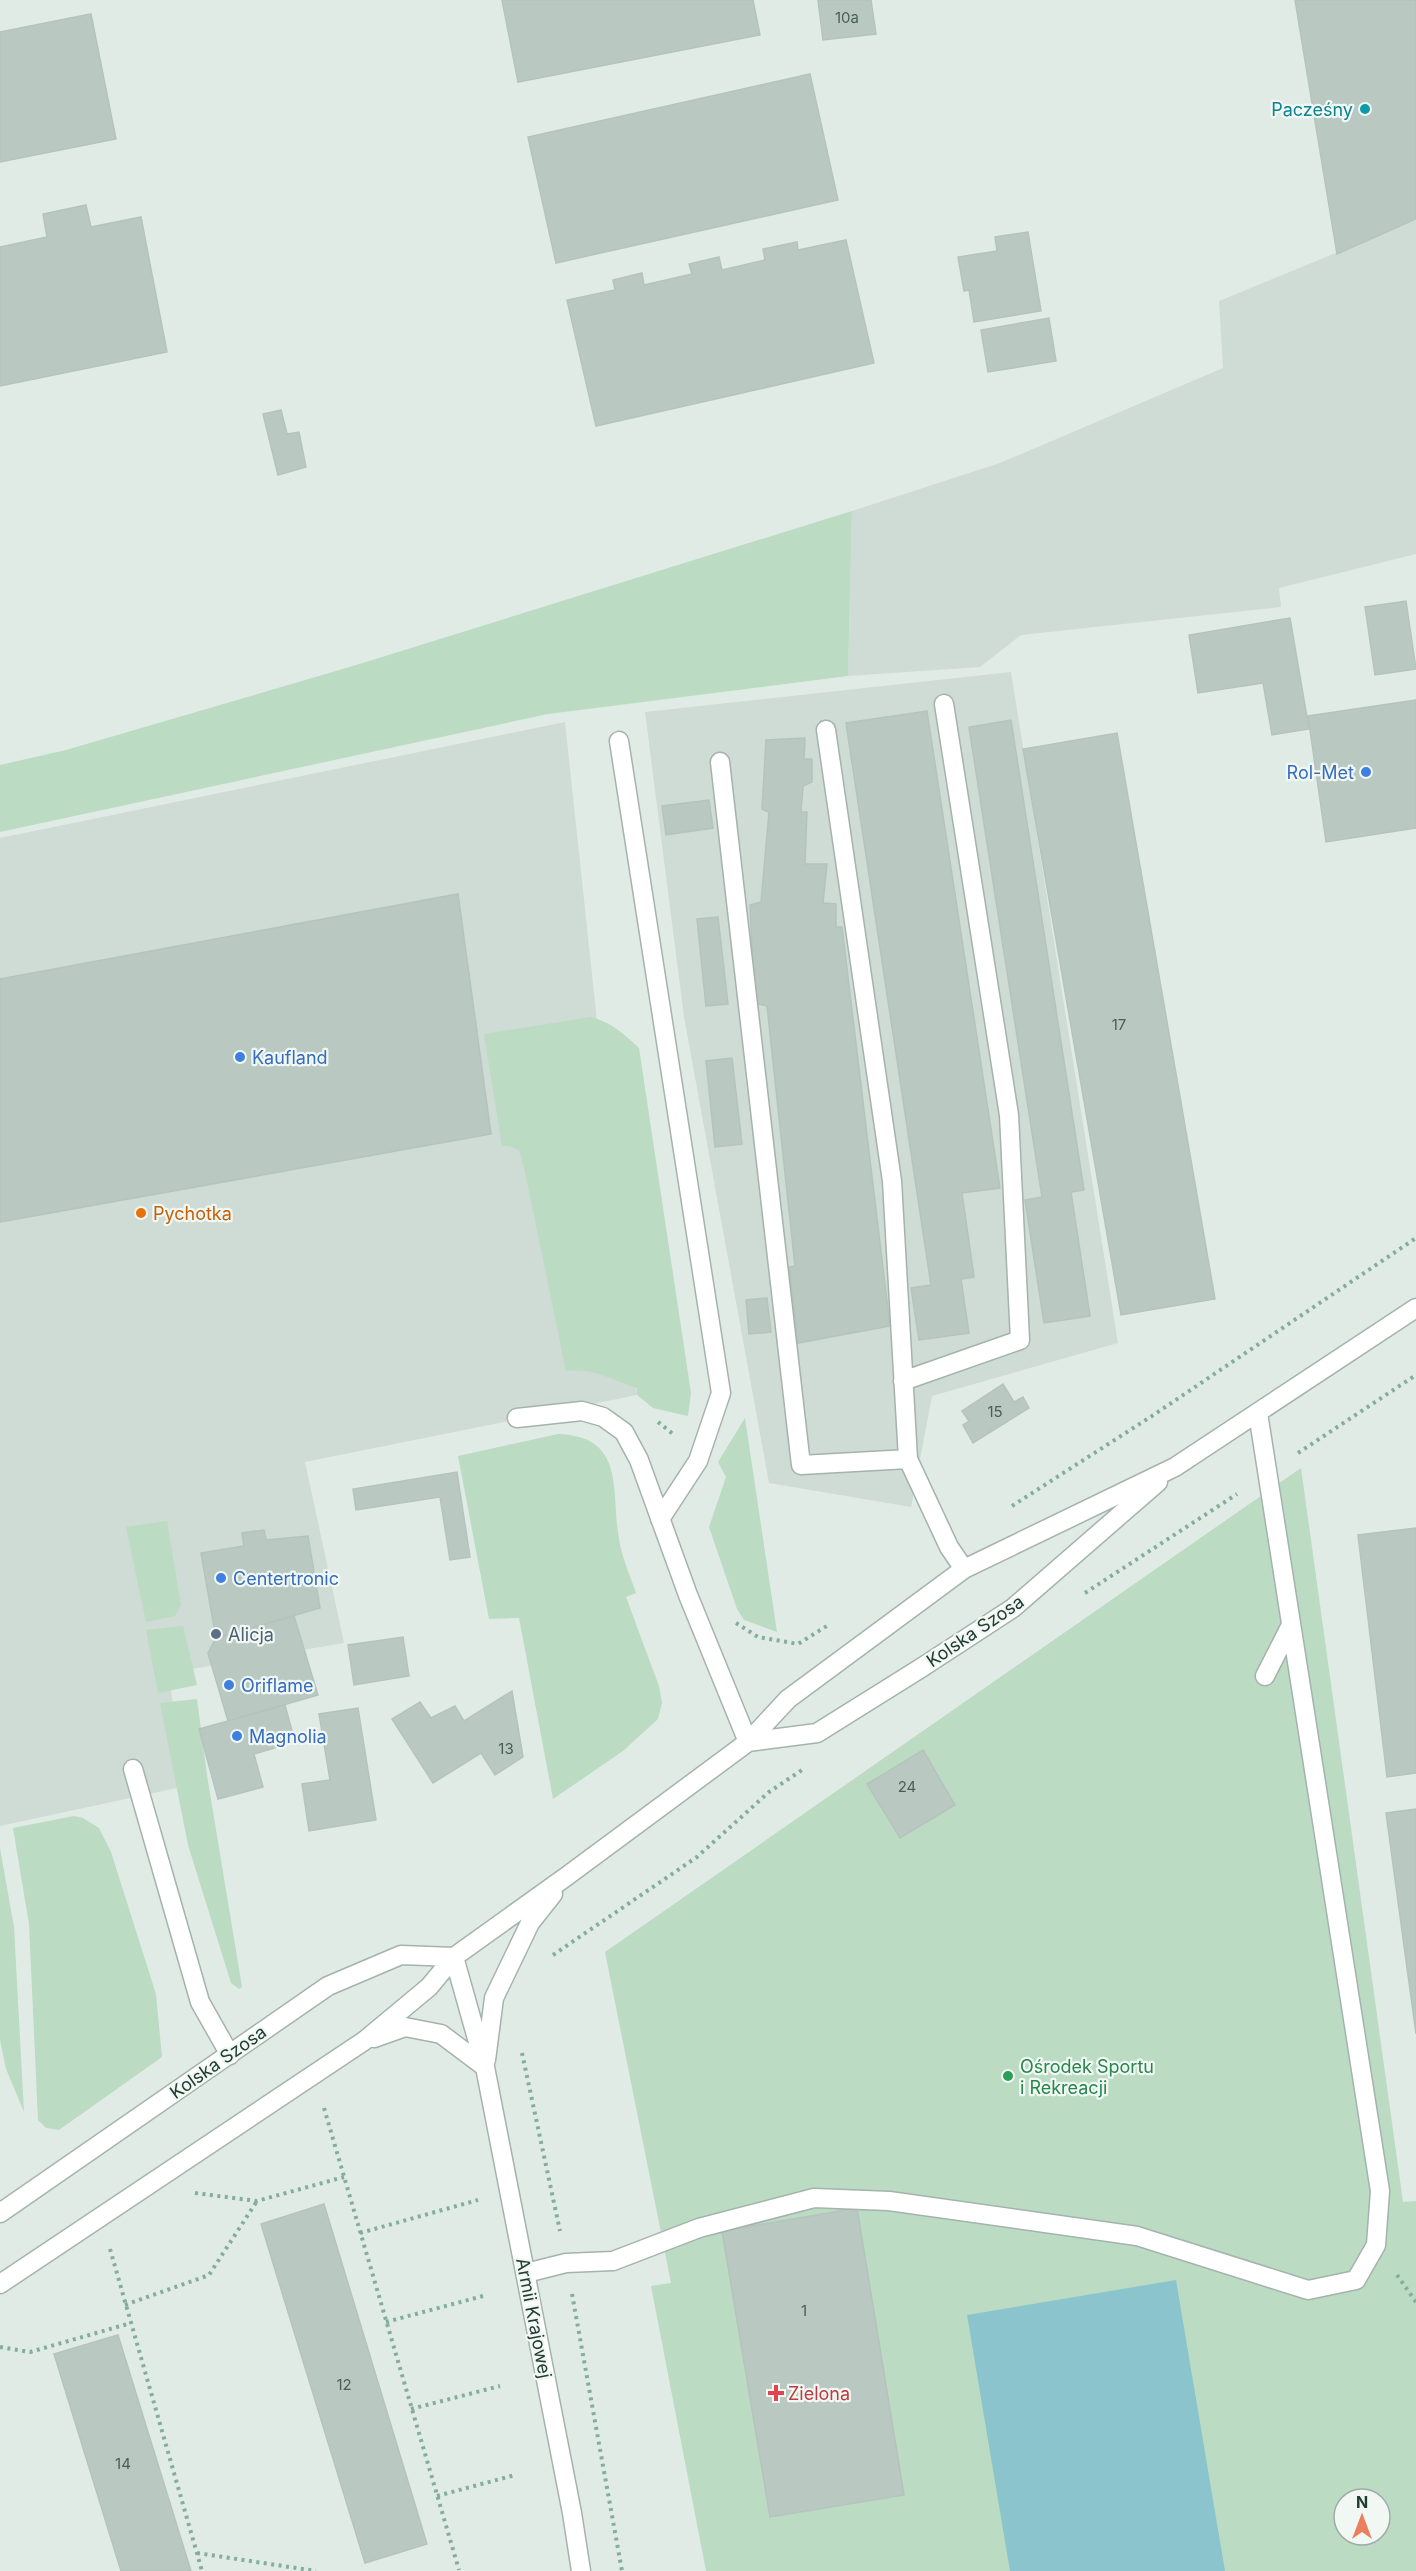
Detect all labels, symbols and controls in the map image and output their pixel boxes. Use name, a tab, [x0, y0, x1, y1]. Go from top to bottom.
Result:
house number: 10a	[835, 8, 859, 27]
place label: Pacześny	[1271, 99, 1353, 120]
marker: Pacześny	[1358, 102, 1372, 116]
place label: Rol-Met	[1287, 762, 1354, 783]
marker: Rol-Met	[1359, 765, 1373, 779]
house number: 17	[1112, 1015, 1126, 1034]
place label: Kaufland	[252, 1047, 328, 1068]
marker: Kaufland	[233, 1050, 247, 1064]
place label: Pychotka	[153, 1203, 232, 1224]
marker: Pychotka	[134, 1206, 148, 1220]
house number: 15	[987, 1402, 1003, 1421]
place label: Centertronic	[233, 1568, 339, 1589]
marker: Centertronic	[214, 1571, 228, 1585]
street label: Kolska Szosa	[922, 1591, 1028, 1671]
place label: Alicja	[228, 1624, 274, 1645]
marker: Alicja	[209, 1627, 223, 1641]
place label: Oriflame	[241, 1675, 314, 1696]
marker: Oriflame	[222, 1678, 236, 1692]
place label: Magnolia	[249, 1726, 327, 1747]
marker: Magnolia	[230, 1729, 244, 1743]
house number: 13	[498, 1739, 514, 1758]
house number: 24	[898, 1777, 916, 1796]
street label: Kolska Szosa	[166, 2021, 270, 2103]
place label: Ośrodek Sportu i Rekreacji	[1020, 2056, 1154, 2098]
marker: Ośrodek Sportu i Rekreacji	[1001, 2069, 1015, 2083]
street label: Armii Krajowej	[512, 2256, 556, 2380]
house number: 1	[801, 2301, 807, 2320]
house number: 12	[336, 2375, 352, 2394]
place label: Zielona	[788, 2383, 850, 2404]
marker: Zielona	[769, 2386, 783, 2400]
house number: 14	[115, 2454, 131, 2473]
north arrow	[1332, 2487, 1392, 2547]
text: N	[1356, 2492, 1368, 2512]

